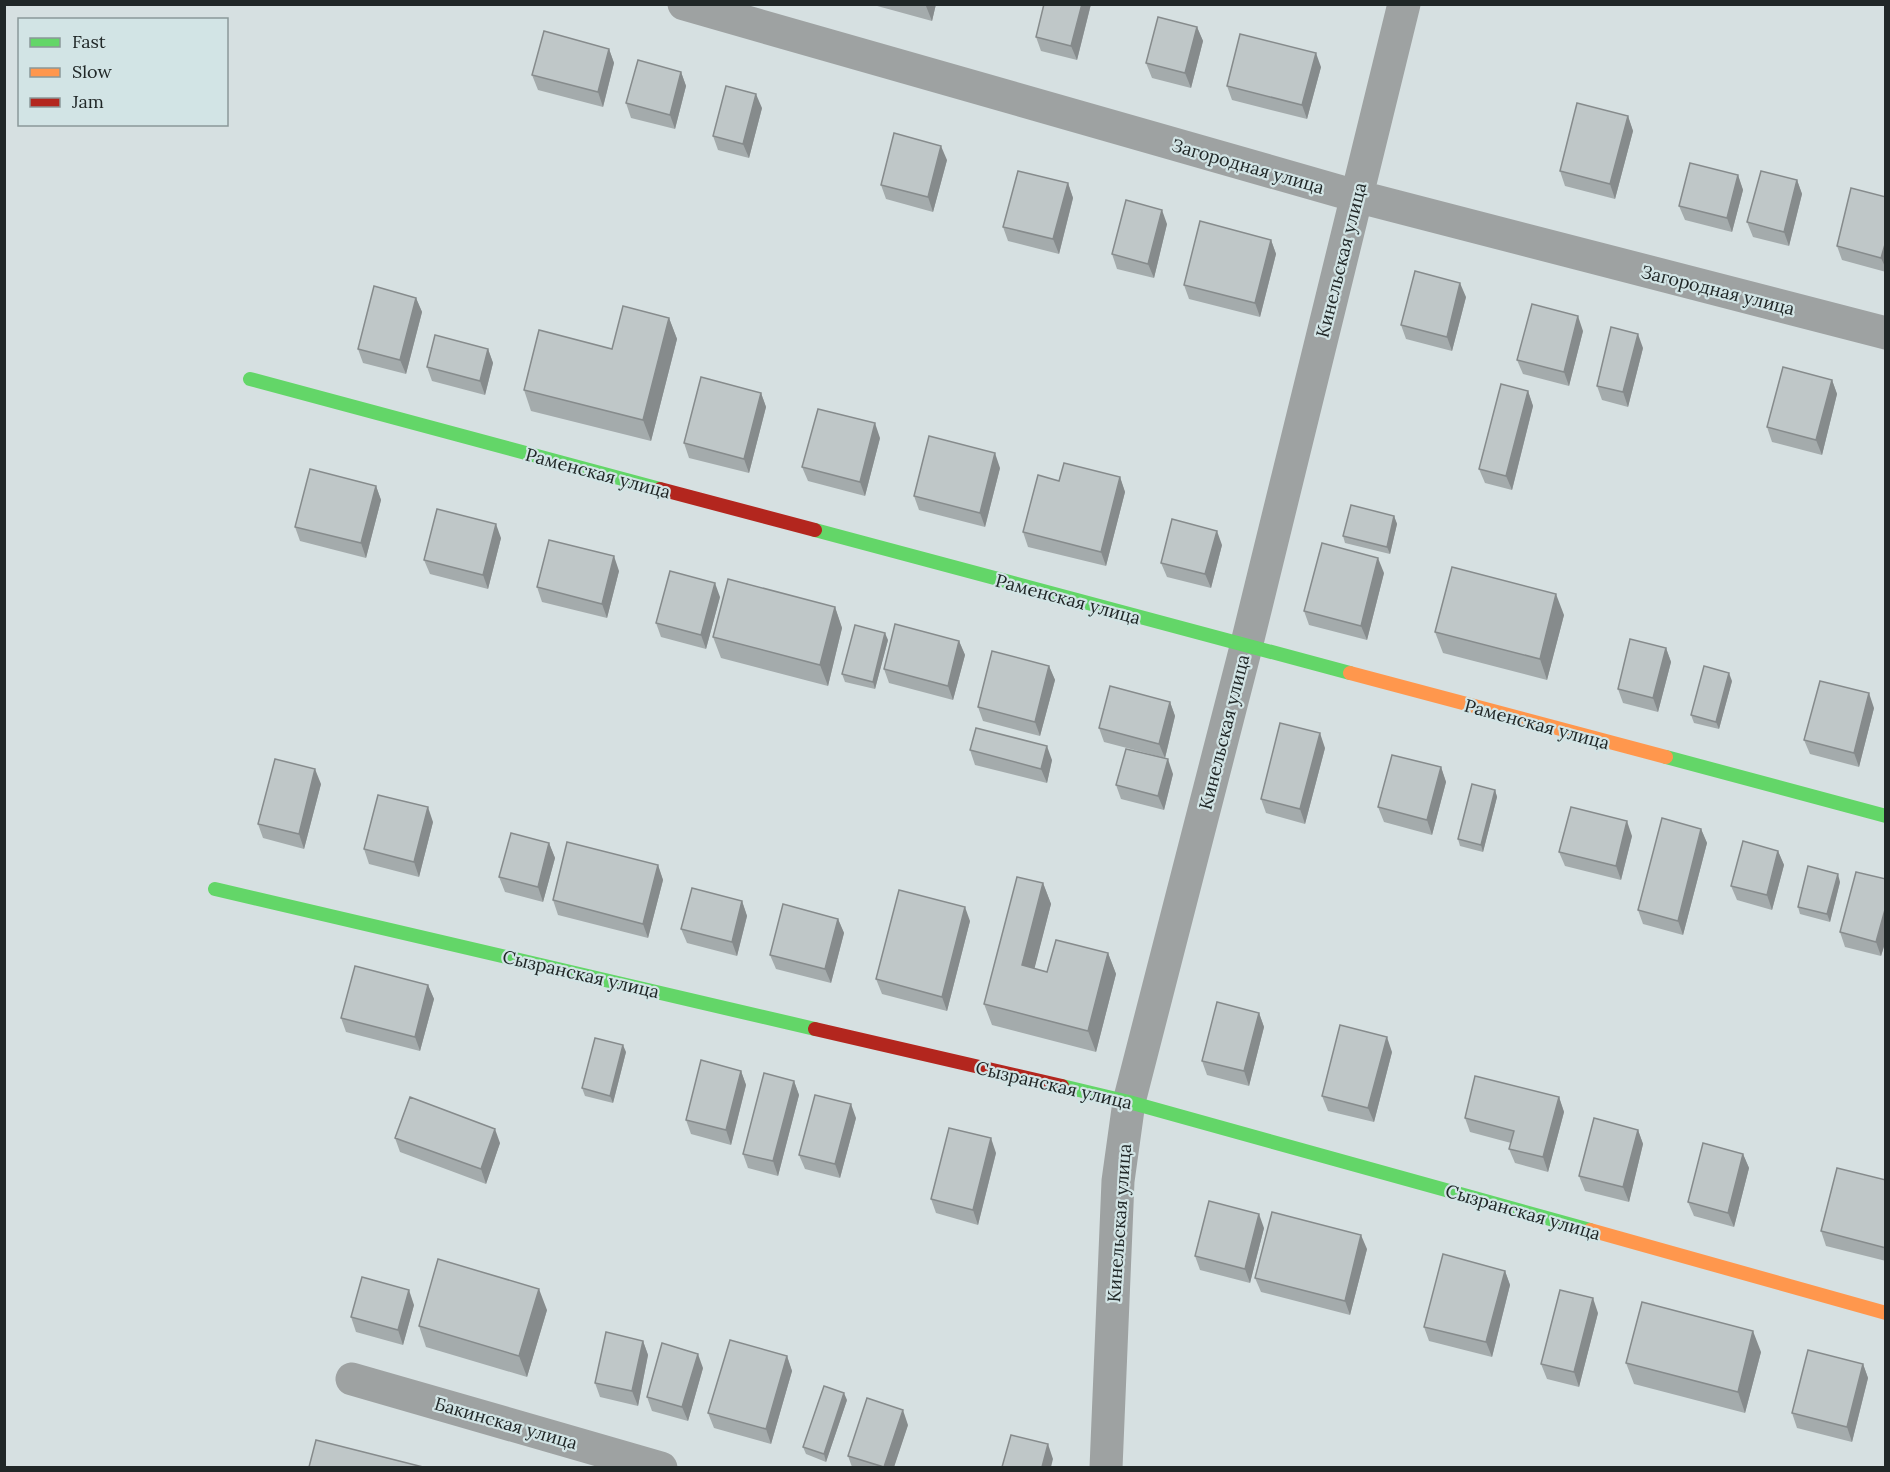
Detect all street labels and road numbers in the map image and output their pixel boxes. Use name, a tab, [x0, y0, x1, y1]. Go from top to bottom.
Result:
street label: Загородная улица	[1169, 133, 1327, 199]
street label: Кинельская улица	[1311, 180, 1371, 340]
street label: Загородная улица	[1639, 260, 1797, 320]
street label: Раменская улица	[523, 443, 673, 503]
street label: Раменская улица	[993, 569, 1143, 629]
street label: Кинельская улица	[1194, 652, 1254, 812]
street label: Раменская улица	[1462, 694, 1612, 754]
street label: Сызранская улица	[500, 945, 662, 1003]
street label: Сызранская улица	[973, 1056, 1135, 1114]
street label: Кинельская улица	[1102, 1143, 1136, 1303]
street label: Сызранская улица	[1443, 1179, 1603, 1245]
street label: Бакинская улица	[432, 1392, 580, 1454]

